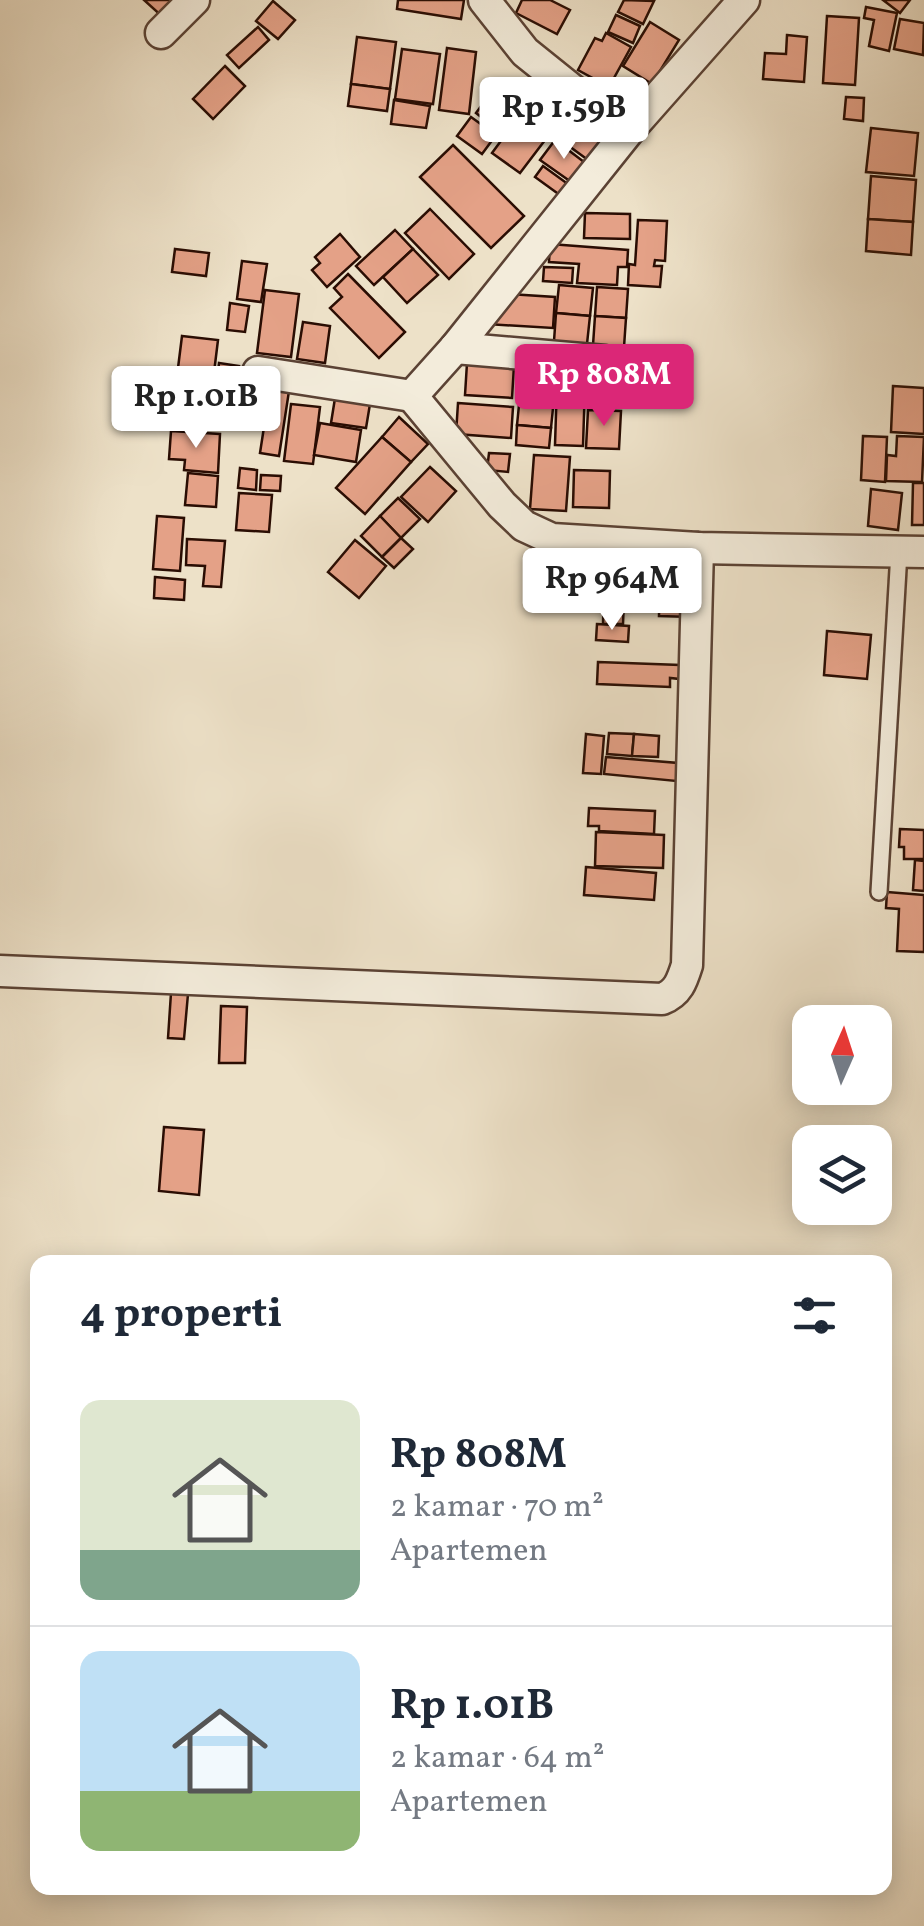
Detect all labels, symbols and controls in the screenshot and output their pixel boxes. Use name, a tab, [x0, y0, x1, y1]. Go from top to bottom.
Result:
pin: Rp 1.59B	[461, 77, 667, 162]
text: Rp 1.59B	[502, 87, 626, 131]
pin: Rp 808M	[512, 344, 696, 429]
text: Rp 808M	[537, 354, 671, 398]
pin: Rp 1.01B	[93, 366, 299, 451]
text: Rp 1.01B	[133, 376, 259, 420]
pin: Rp 964M	[520, 548, 704, 633]
text: Rp 964M	[545, 558, 679, 602]
north arrow	[792, 1005, 892, 1105]
map controls	[792, 1005, 892, 1225]
button: layers	[792, 1125, 892, 1225]
text: 4 properti	[80, 1286, 282, 1345]
icon: filters	[787, 1288, 842, 1343]
text: Rp 808M	[390, 1427, 567, 1486]
icon: home	[160, 1440, 280, 1560]
text: 2 kamar · 70 m²	[390, 1486, 604, 1530]
text: Apartemen	[390, 1530, 548, 1574]
text: Rp 1.01B	[390, 1678, 554, 1737]
icon: home	[160, 1691, 280, 1811]
text: 2 kamar · 64 m²	[390, 1737, 605, 1781]
text: Apartemen	[390, 1781, 548, 1825]

